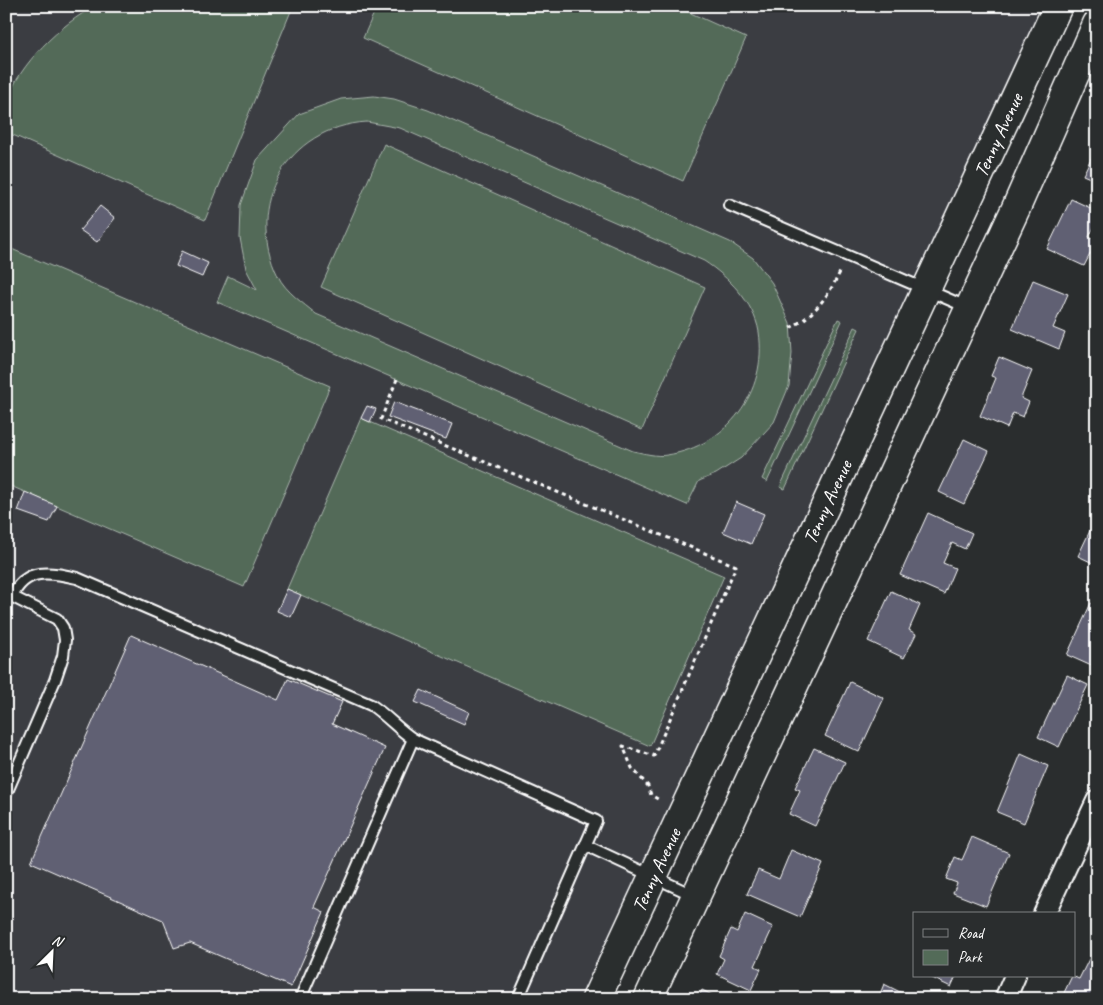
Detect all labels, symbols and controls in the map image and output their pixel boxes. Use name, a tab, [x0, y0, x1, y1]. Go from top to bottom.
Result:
street label: Tenny Avenue	[968, 88, 1029, 181]
street label: Tenny Avenue	[797, 455, 858, 548]
street label: Tenny Avenue	[626, 823, 687, 916]
legend	[913, 912, 1076, 978]
text: Road	[958, 924, 985, 943]
north arrow	[28, 928, 78, 978]
text: N	[50, 931, 67, 951]
text: Park	[958, 948, 983, 967]

